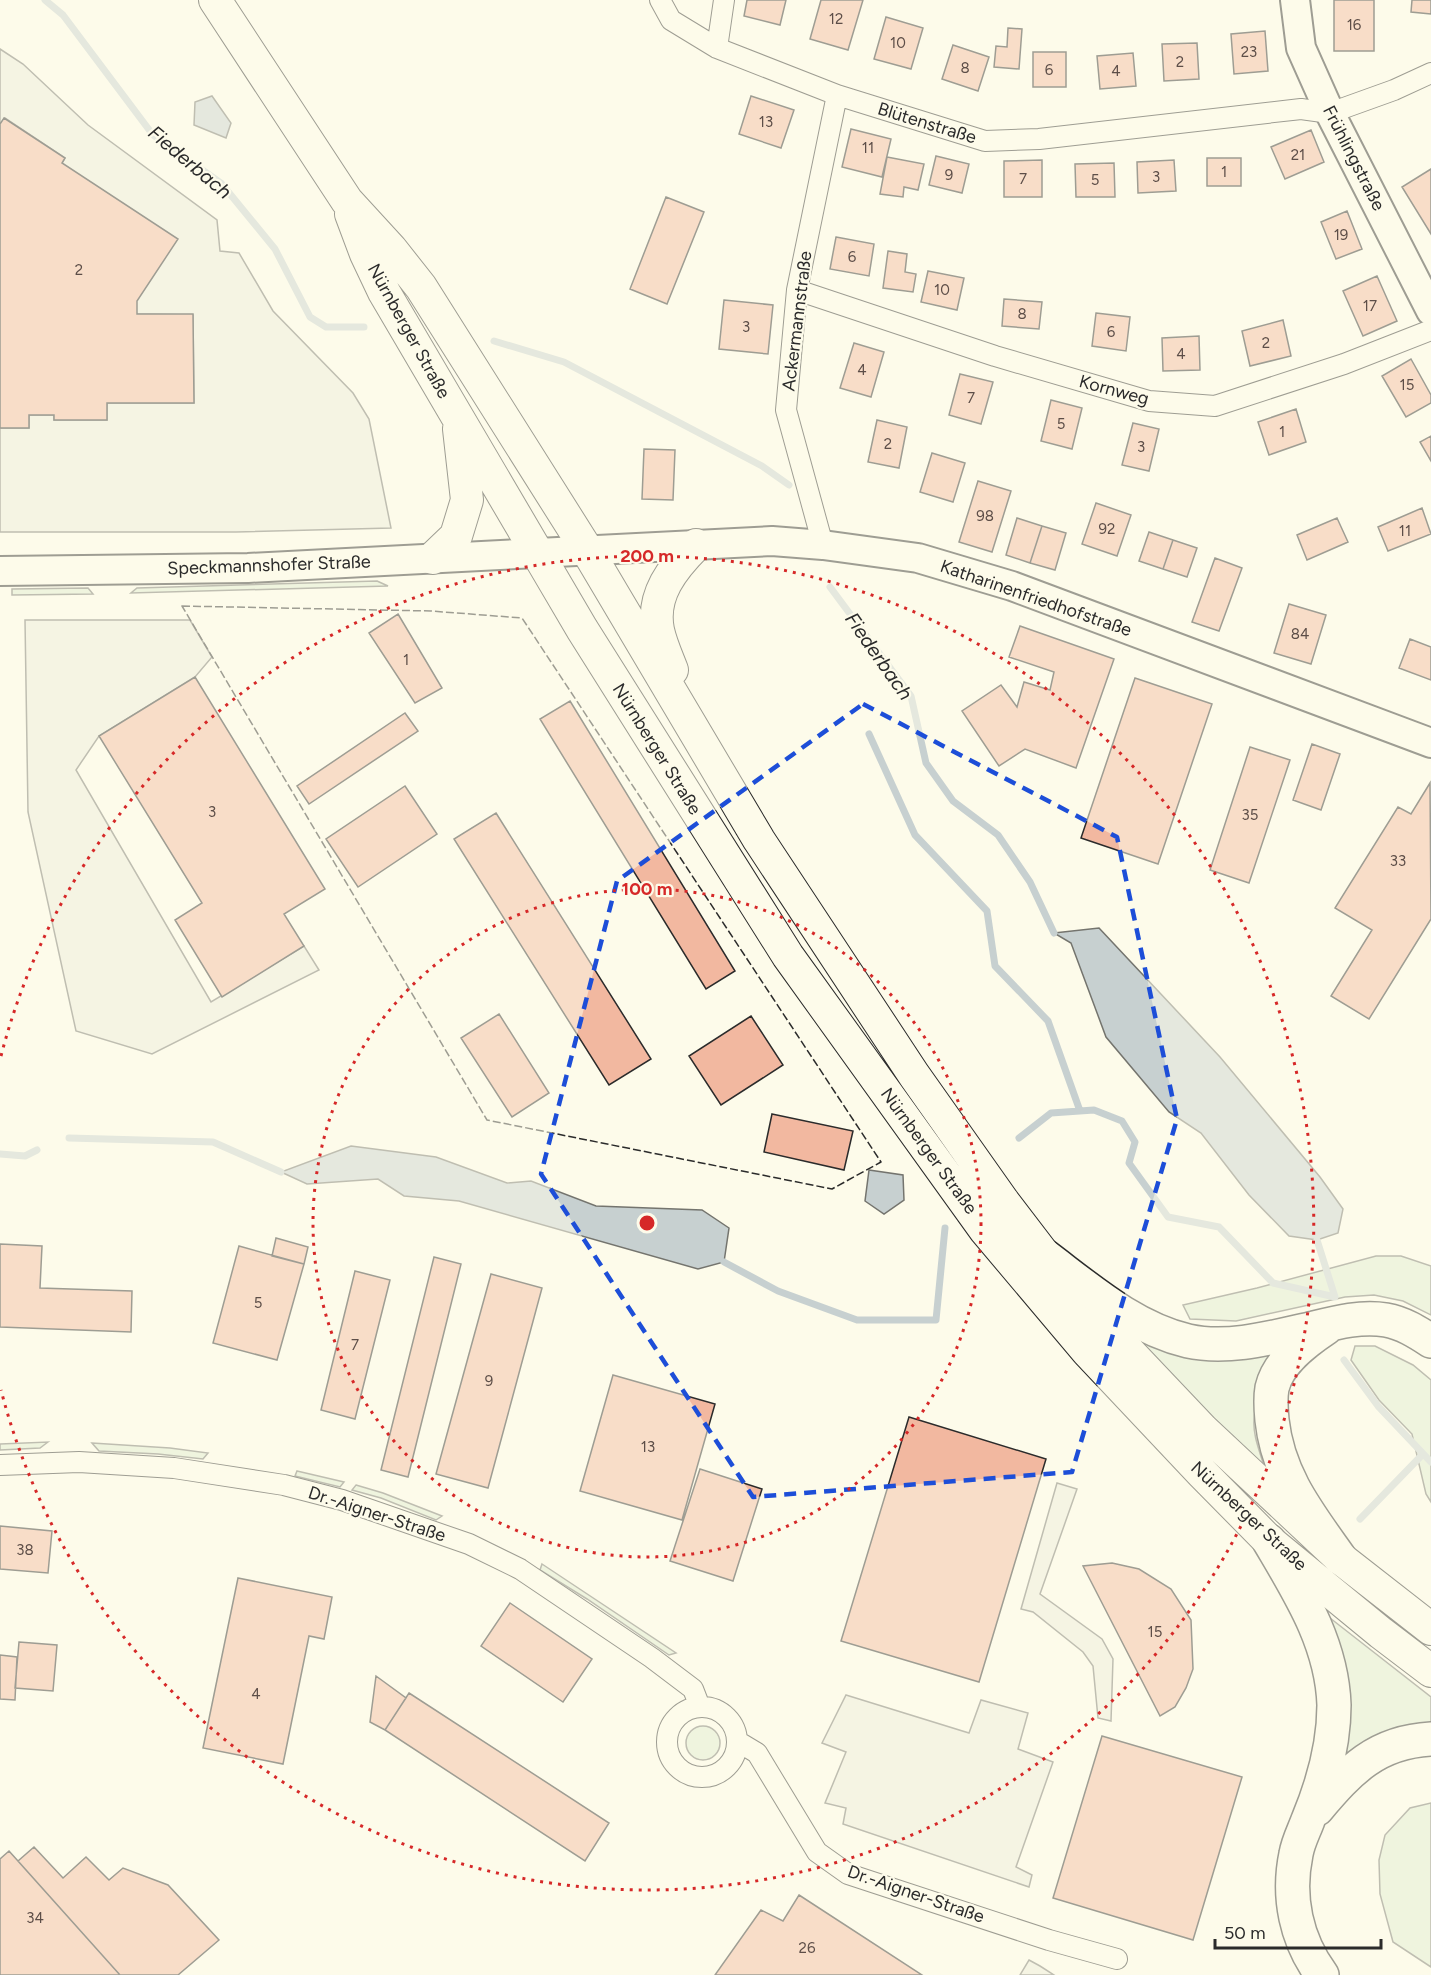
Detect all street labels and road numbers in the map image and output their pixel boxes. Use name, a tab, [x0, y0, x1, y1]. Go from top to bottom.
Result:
street label: Blütenstraße	[875, 98, 979, 148]
street label: Frühlingstraße	[1318, 102, 1390, 214]
street label: Ackermannstraße	[777, 249, 817, 392]
street label: Nürnberger Straße	[363, 260, 455, 402]
street label: Kornweg	[1077, 370, 1151, 410]
street label: Speckmannshofer Straße	[167, 550, 371, 580]
street label: Katharinenfriedhofstraße	[937, 555, 1135, 641]
street label: Nürnberger Straße	[608, 679, 706, 819]
street label: Nürnberger Straße	[876, 1084, 982, 1219]
street label: Nürnberger Straße	[1186, 1457, 1312, 1576]
street label: Dr.-Aigner-Straße	[305, 1481, 449, 1547]
street label: Dr.-Aigner-Straße	[845, 1860, 987, 1928]

